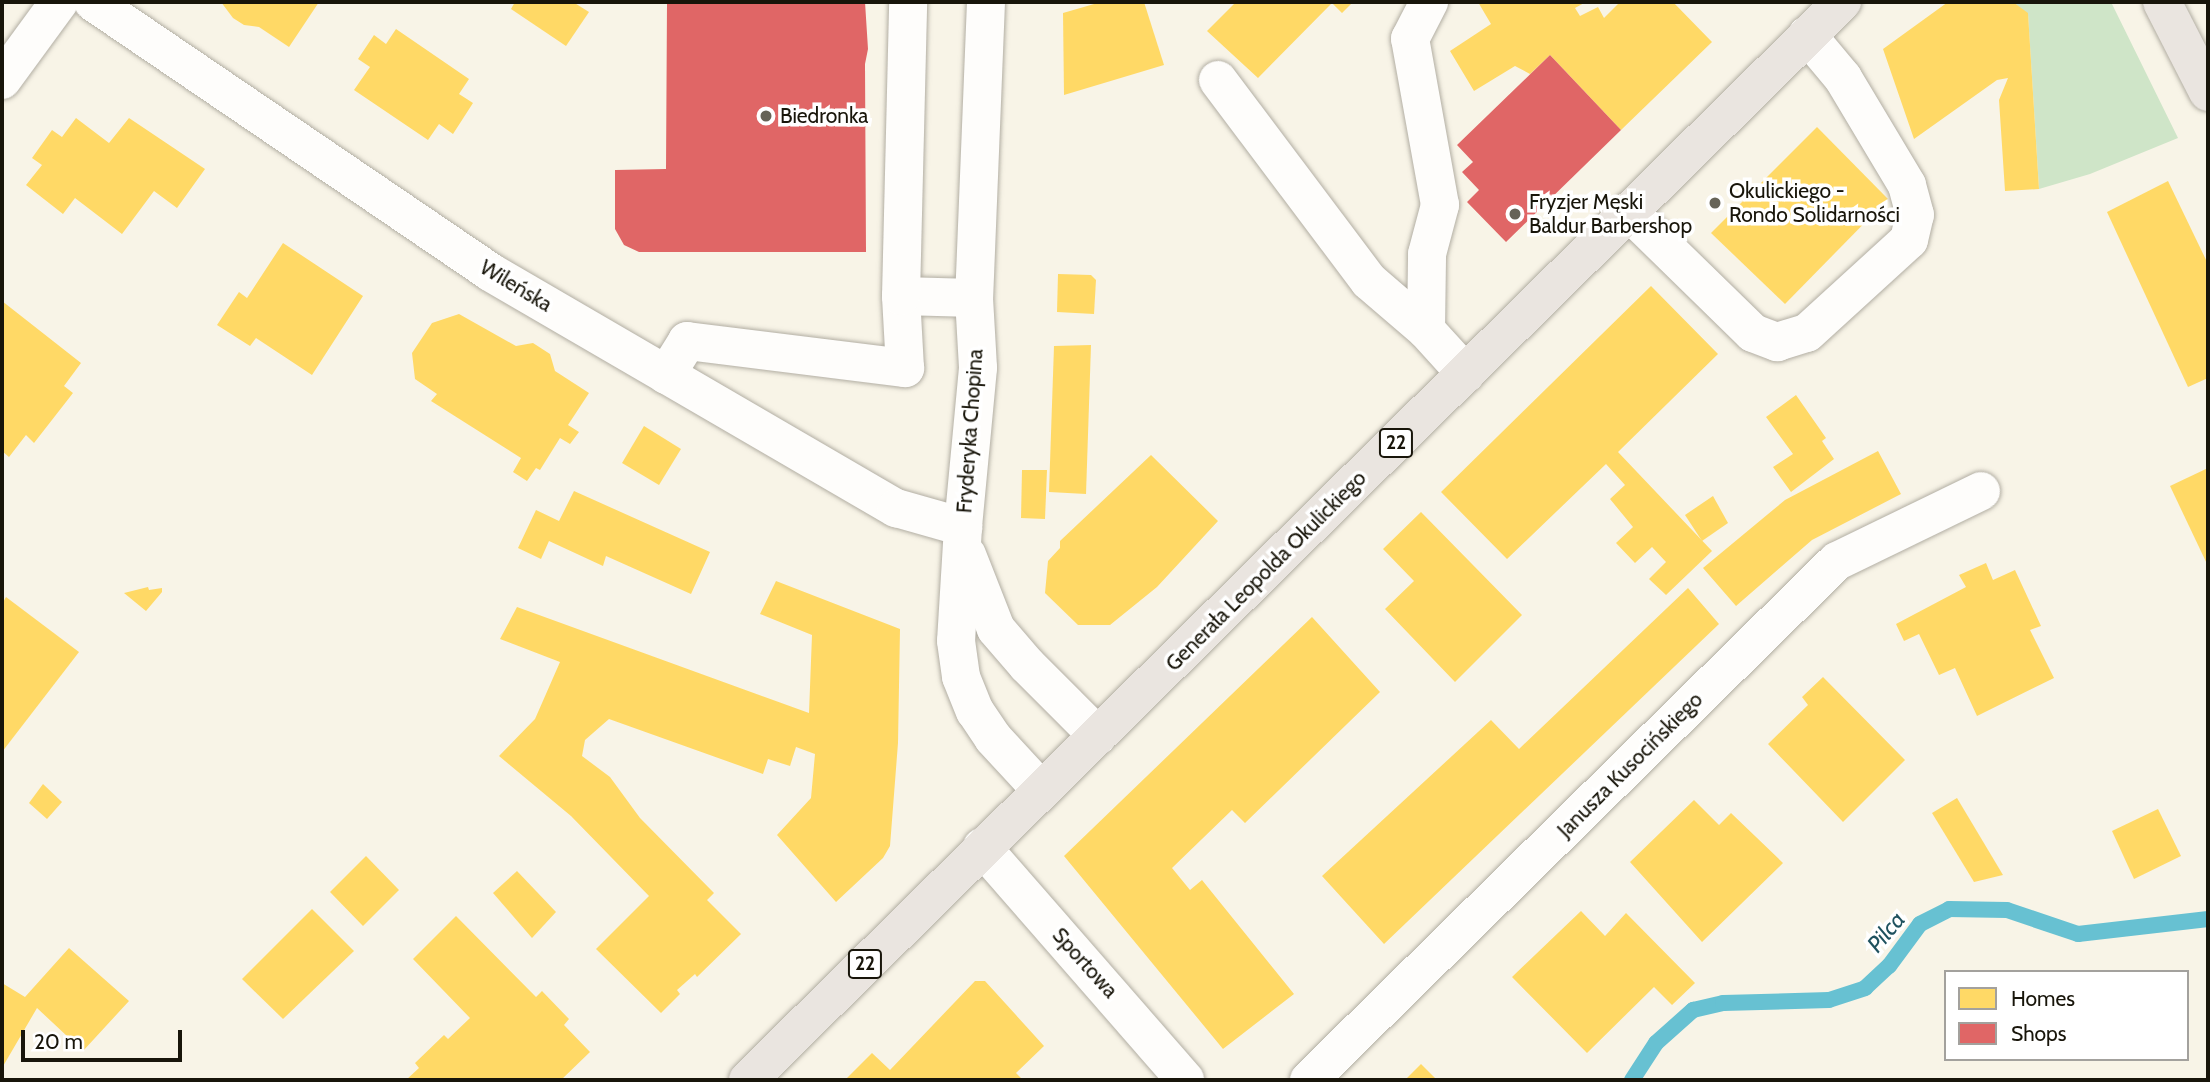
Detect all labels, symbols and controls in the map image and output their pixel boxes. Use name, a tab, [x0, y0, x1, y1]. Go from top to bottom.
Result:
place label: Biedronka	[780, 103, 868, 129]
marker: Biedronka	[758, 108, 774, 124]
place label: Okulickiego - Rondo Solidarności	[1729, 178, 1900, 228]
place label: Fryzjer Męski Baldur Barbershop	[1529, 189, 1692, 239]
marker: Okulickiego - Rondo Solidarności	[1707, 195, 1723, 211]
marker: Fryzjer Męski Baldur Barbershop	[1507, 206, 1523, 222]
street label: Wileńska	[475, 255, 557, 317]
street label: Fryderyka Chopina	[952, 348, 988, 514]
road number: 22	[1378, 428, 1414, 458]
street label: Generała Leopolda Okulickiego	[1161, 466, 1371, 676]
street label: Janusza Kusocińskiego	[1552, 687, 1708, 843]
water label: Pilca	[1861, 906, 1911, 958]
street label: Sportowa	[1047, 923, 1123, 1003]
road number: 22	[848, 948, 882, 980]
legend	[1944, 970, 2189, 1061]
text: Homes	[2011, 986, 2075, 1011]
scale bar	[24, 1016, 186, 1060]
text: Shops	[2011, 1021, 2066, 1046]
text: 20 m	[34, 1029, 83, 1054]

